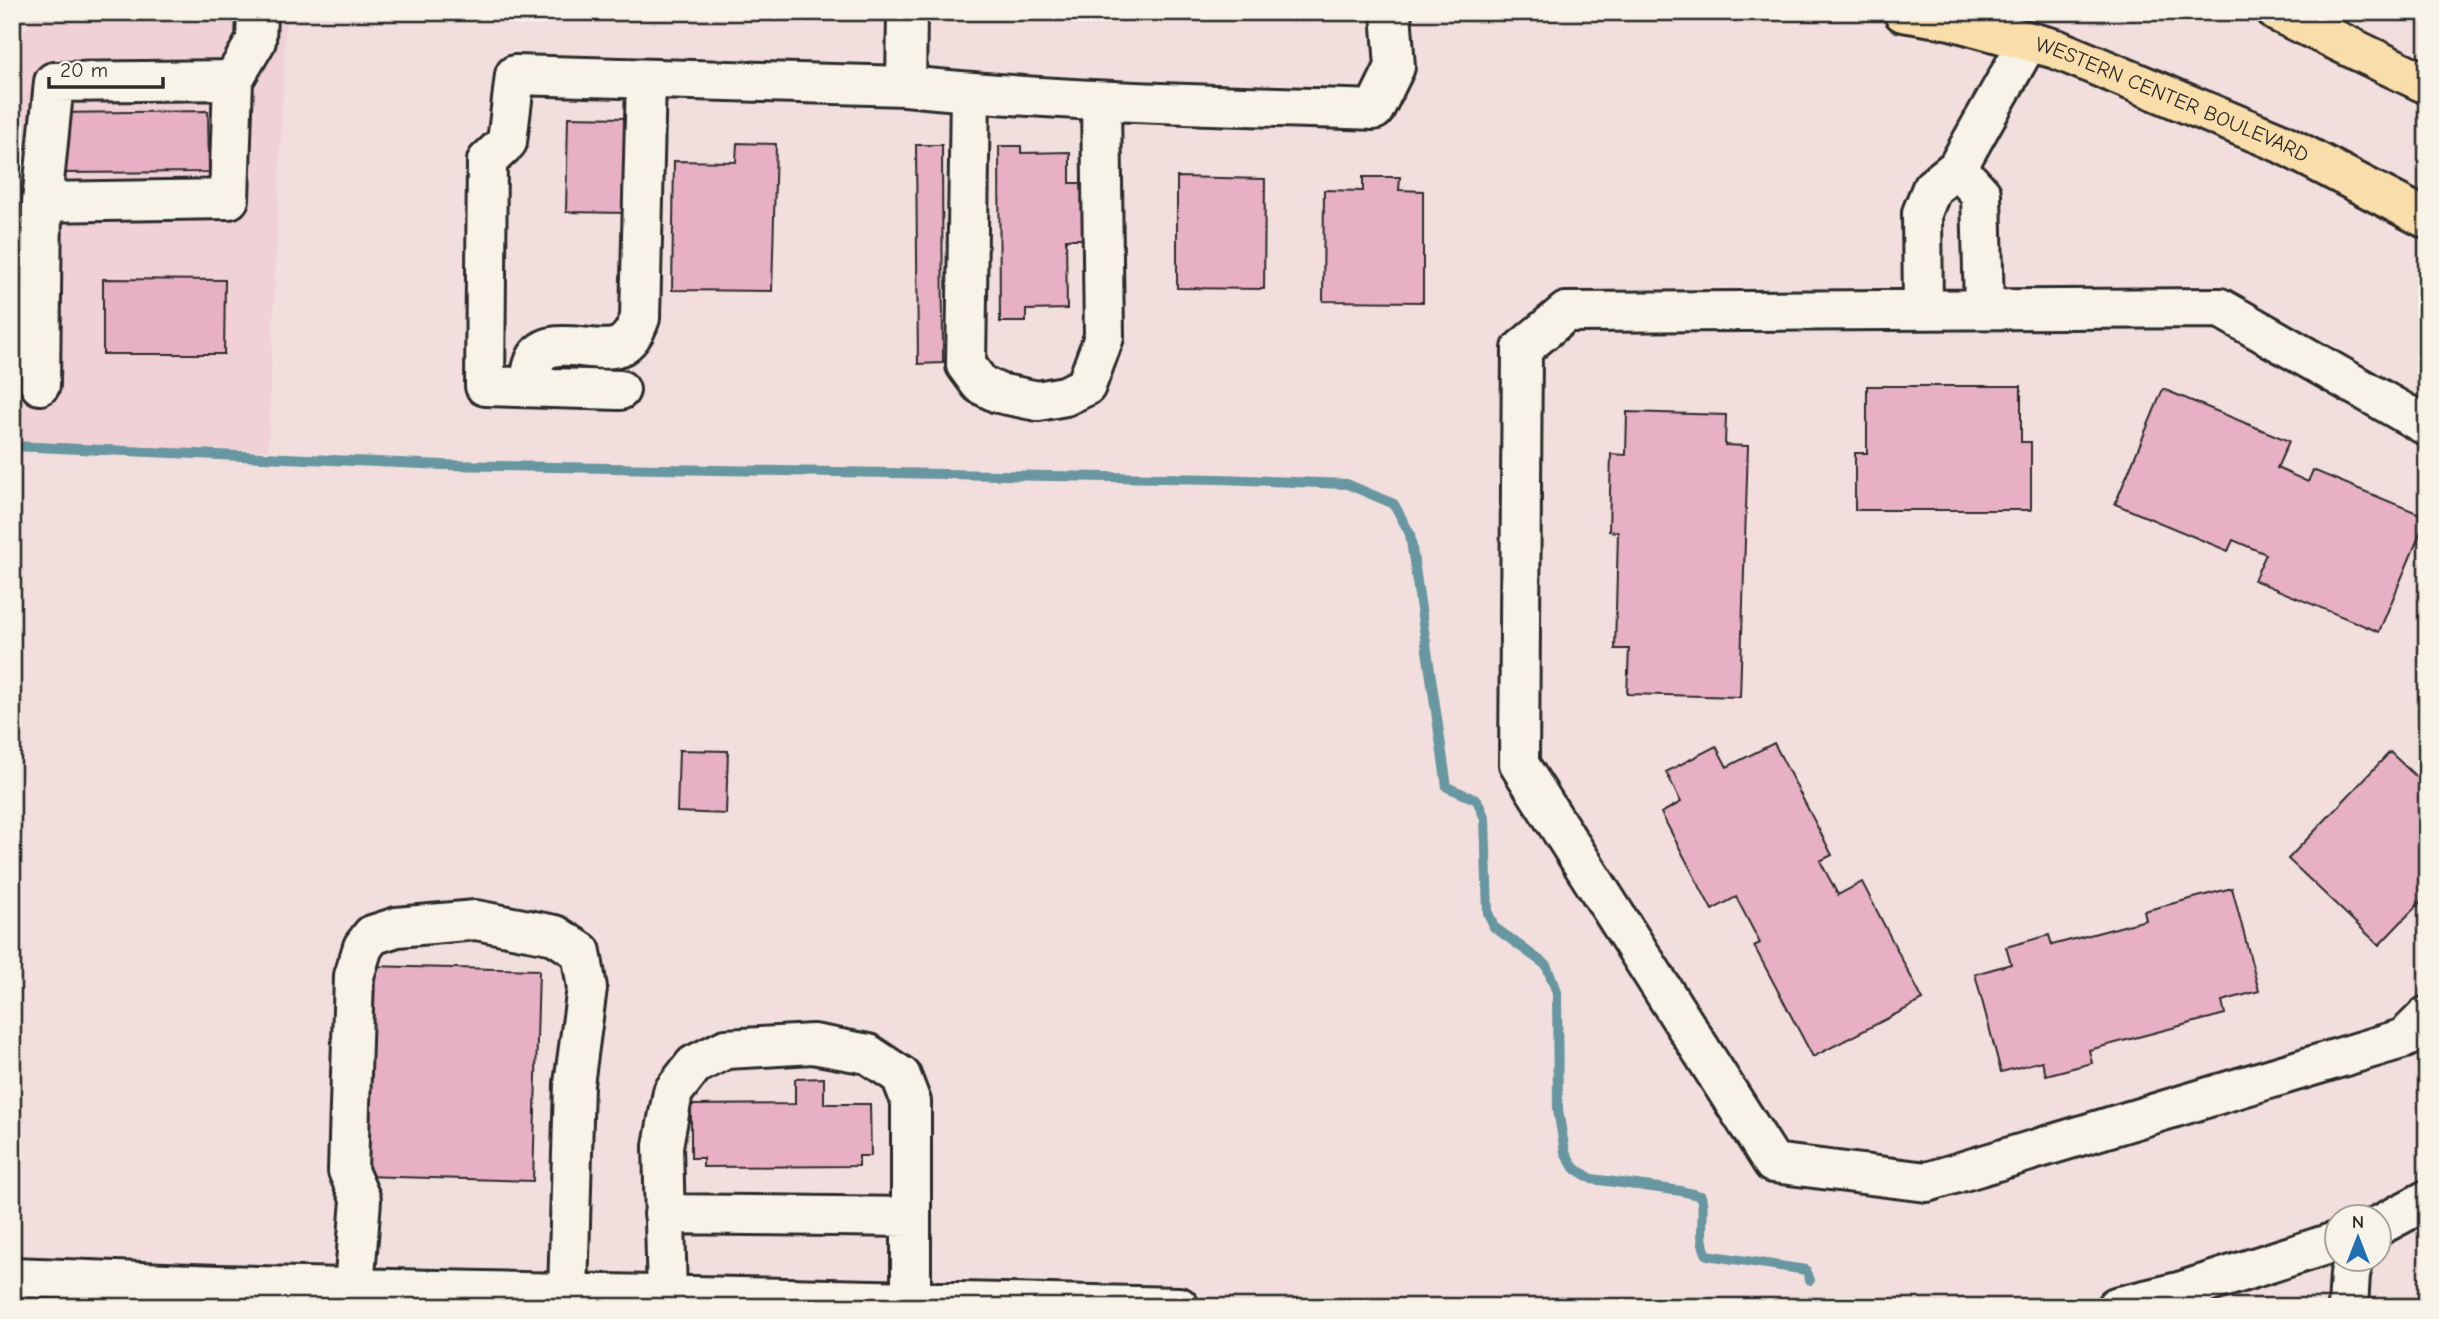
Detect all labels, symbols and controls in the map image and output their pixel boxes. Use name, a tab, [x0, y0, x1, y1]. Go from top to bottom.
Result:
street label: WESTERN CENTER BOULEVARD	[2033, 32, 2313, 167]
scale bar	[49, 46, 163, 90]
text: 20 m	[60, 58, 108, 82]
north arrow	[2324, 1204, 2394, 1274]
text: N	[2352, 1211, 2364, 1233]

